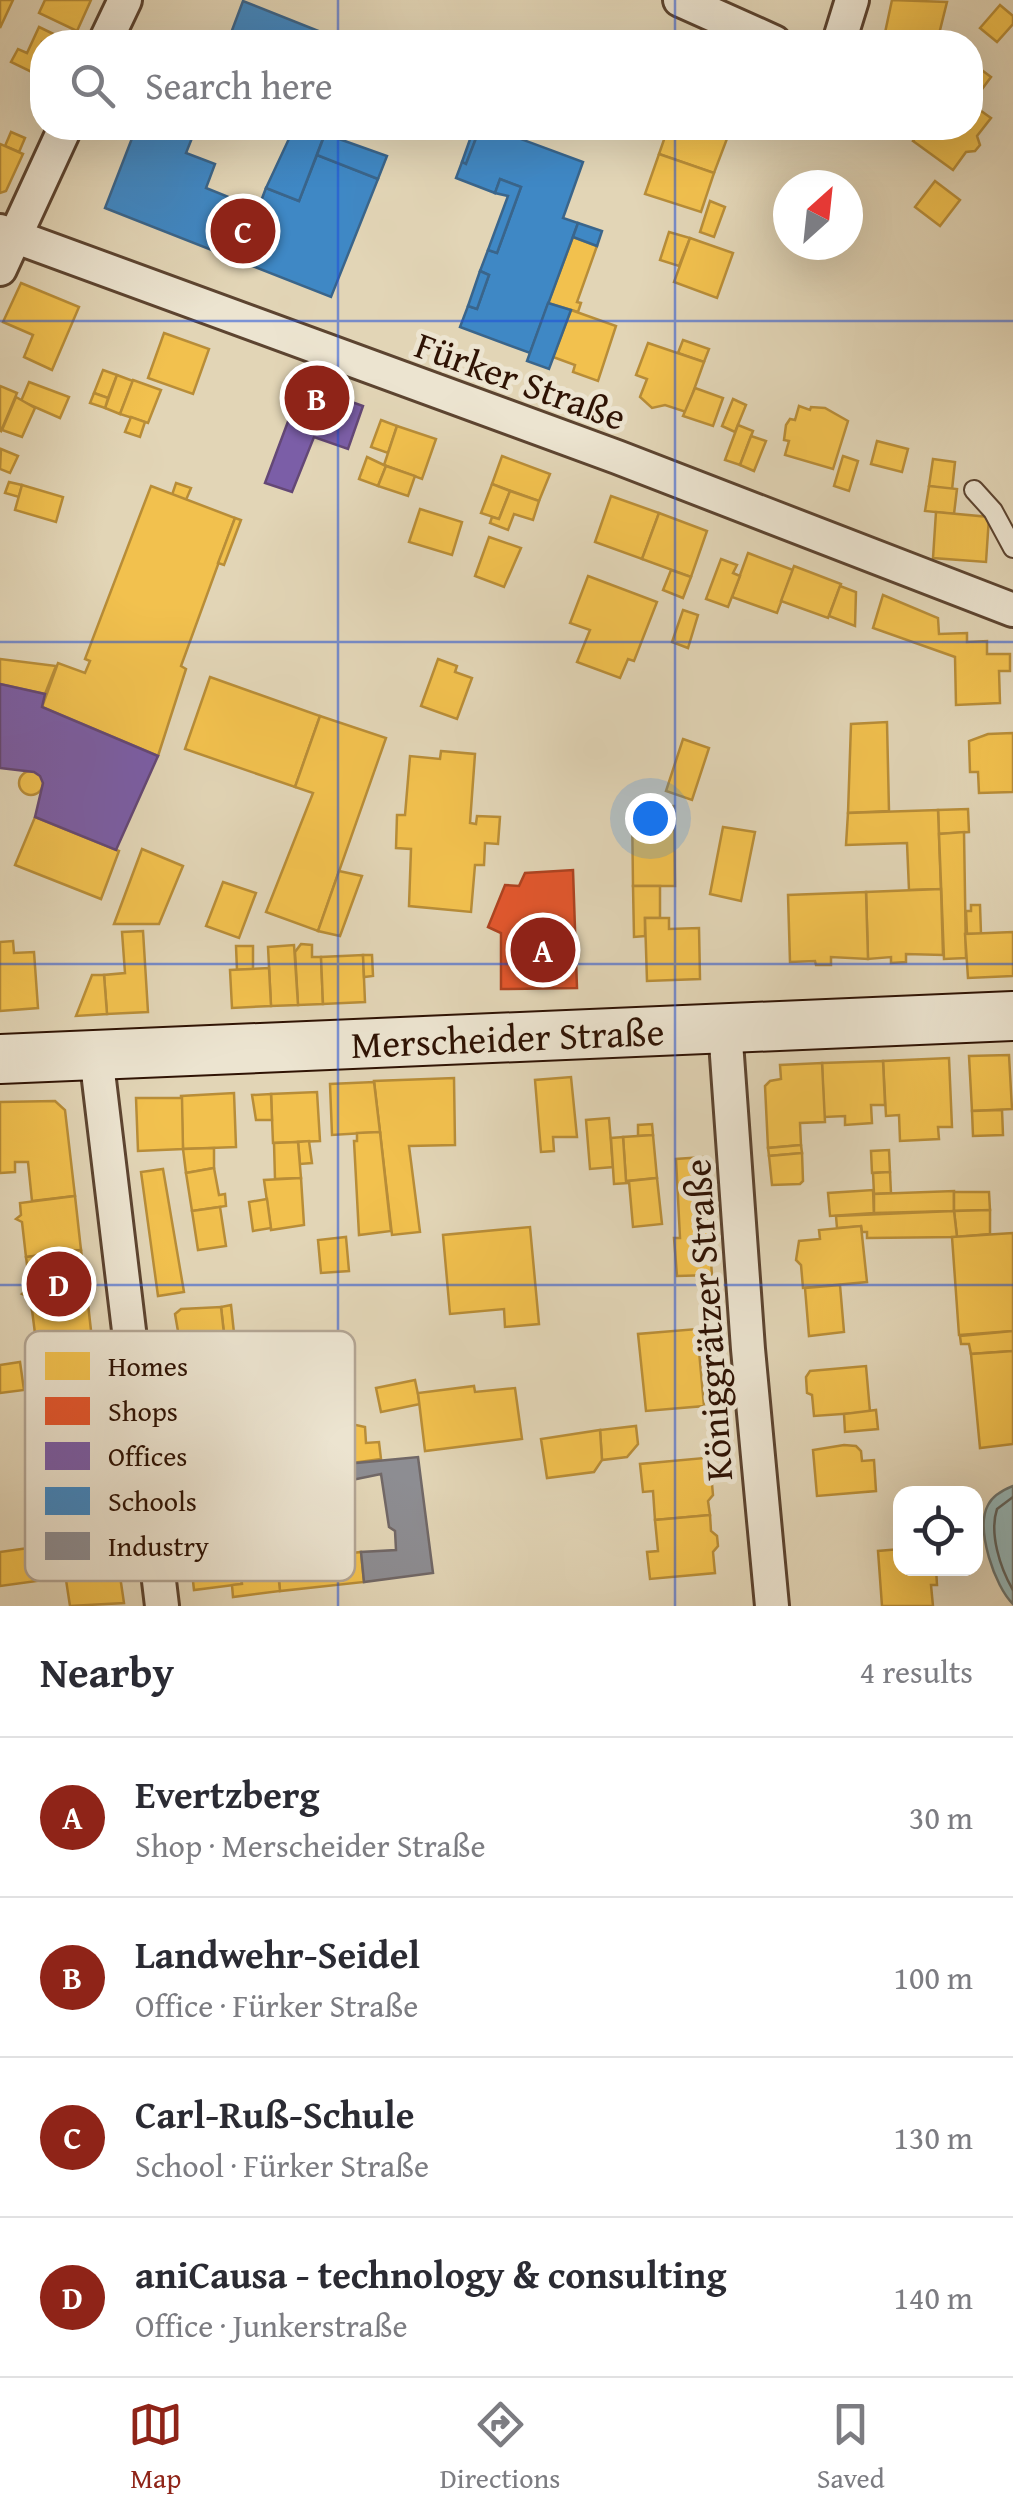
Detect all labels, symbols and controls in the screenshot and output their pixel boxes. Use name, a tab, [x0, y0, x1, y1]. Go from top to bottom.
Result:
search box	[30, 30, 983, 140]
text: Search here	[145, 57, 333, 113]
icon: search	[65, 58, 120, 113]
north arrow	[773, 170, 863, 260]
pin: C	[210, 194, 276, 268]
street label: Fürker Straße	[408, 316, 634, 444]
pin: B	[284, 360, 350, 436]
your location	[625, 793, 676, 844]
pin: A	[510, 912, 576, 988]
street label: Merscheider Straße	[350, 1003, 665, 1072]
street label: Königgrätzer Straße	[668, 1157, 746, 1483]
pin: D	[27, 1246, 92, 1322]
legend	[25, 1331, 355, 1581]
text: Homes	[108, 1345, 188, 1386]
text: Shops	[108, 1390, 178, 1431]
text: Offices	[108, 1435, 188, 1476]
text: Schools	[108, 1480, 197, 1521]
map controls	[893, 1486, 983, 1576]
button: locate	[893, 1486, 983, 1576]
text: Industry	[108, 1525, 209, 1566]
text: Nearby	[40, 1641, 174, 1702]
text: 4 results	[860, 1648, 973, 1695]
text: Evertzberg	[135, 1766, 319, 1822]
text: A	[62, 1794, 83, 1841]
text: 30 m	[909, 1794, 973, 1841]
text: Shop · Merscheider Straße	[135, 1822, 485, 1869]
text: Landwehr-Seidel	[135, 1926, 420, 1982]
text: B	[63, 1954, 82, 2001]
text: 100 m	[894, 1954, 973, 2001]
text: Office · Fürker Straße	[135, 1982, 418, 2029]
text: Carl-Ruß-Schule	[135, 2086, 414, 2142]
text: C	[63, 2114, 82, 2161]
text: 130 m	[894, 2114, 973, 2161]
text: School · Fürker Straße	[135, 2142, 429, 2189]
text: aniCausa - technology & consulting	[135, 2246, 727, 2302]
text: D	[62, 2274, 83, 2321]
text: 140 m	[894, 2274, 973, 2321]
text: Office · Junkerstraße	[135, 2302, 408, 2349]
tab: Map	[128, 2397, 183, 2498]
tab: Directions	[440, 2397, 560, 2498]
tab: Saved	[817, 2397, 885, 2498]

